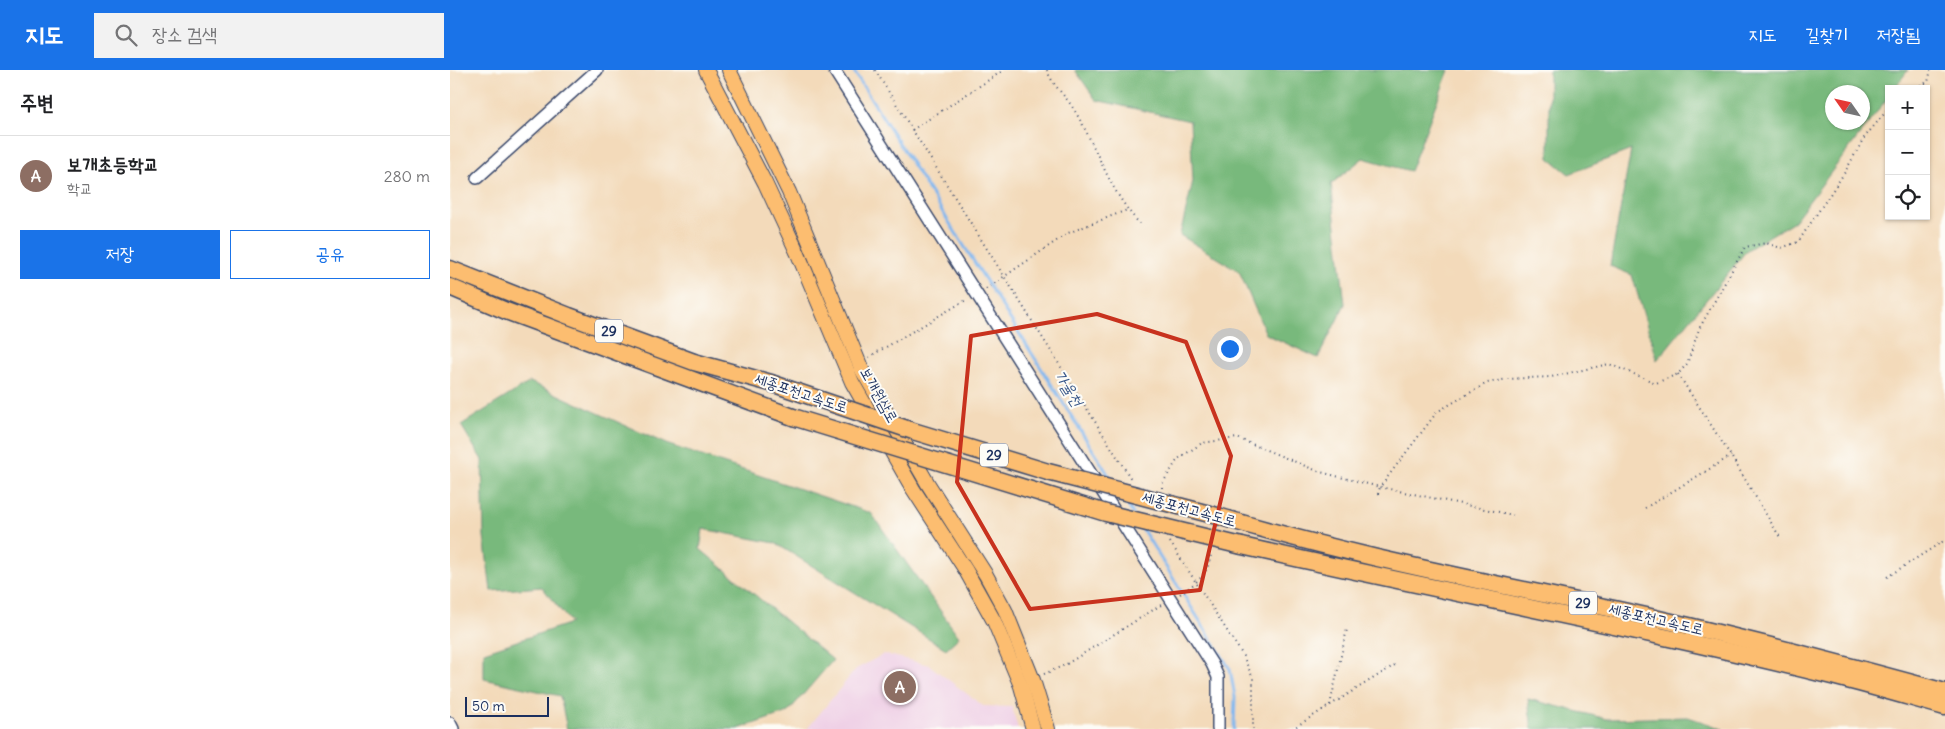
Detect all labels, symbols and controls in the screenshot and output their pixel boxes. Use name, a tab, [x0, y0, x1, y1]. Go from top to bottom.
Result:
search box	[94, 13, 444, 58]
text: 지도	[25, 19, 64, 49]
icon: search	[112, 21, 140, 49]
text: 장소 검색	[152, 22, 217, 46]
text: 지도	[1748, 23, 1777, 46]
text: 길찾기	[1805, 23, 1849, 46]
text: 저장됨	[1877, 23, 1920, 46]
north arrow	[1825, 85, 1870, 130]
map controls	[1885, 85, 1930, 220]
button: +	[1885, 85, 1930, 130]
text: 주변	[20, 89, 54, 116]
button: −	[1885, 130, 1930, 175]
text: 보개초등학교	[67, 152, 159, 176]
text: A	[31, 166, 41, 186]
text: 280 m	[384, 166, 430, 186]
button: locate	[1885, 175, 1930, 220]
text: 학교	[67, 178, 93, 198]
button: 저장	[20, 230, 220, 279]
button: 공유	[230, 230, 430, 279]
road number: 29	[595, 320, 623, 342]
your location	[1217, 336, 1243, 362]
street label: 보개원삼로	[856, 364, 902, 426]
water label: 가율천	[1050, 366, 1089, 411]
street label: 세종포천고속도로	[752, 369, 850, 416]
road number: 29	[980, 444, 1008, 466]
street label: 세종포천고속도로	[1140, 487, 1238, 530]
road number: 29	[1569, 592, 1597, 614]
street label: 세종포천고속도로	[1607, 598, 1705, 639]
pin: A	[884, 668, 916, 706]
scale bar	[465, 694, 549, 717]
text: 50 m	[472, 697, 505, 715]

